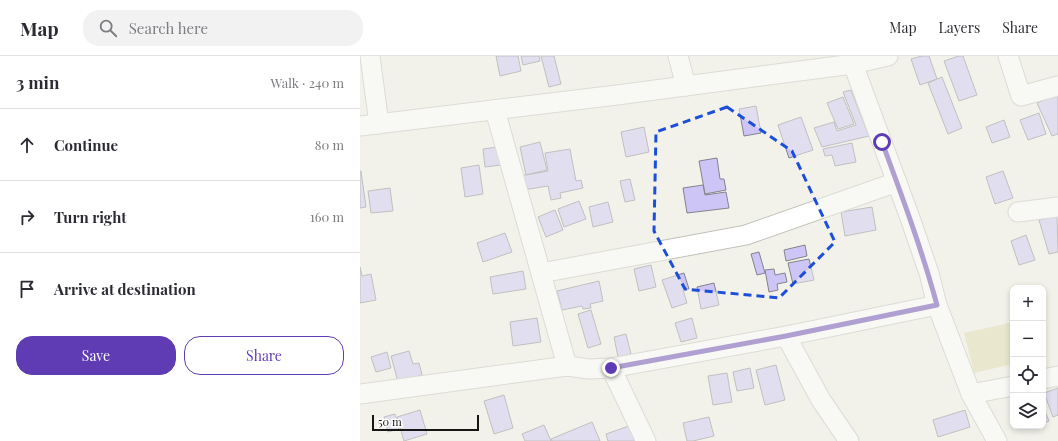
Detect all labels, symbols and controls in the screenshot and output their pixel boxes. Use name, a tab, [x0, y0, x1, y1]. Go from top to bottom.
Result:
search box	[83, 10, 363, 46]
text: Map	[20, 15, 59, 41]
icon: search	[97, 17, 119, 39]
text: Search here	[129, 18, 208, 38]
text: Map	[889, 18, 917, 37]
text: Layers	[939, 18, 980, 37]
text: Share	[1002, 18, 1038, 37]
text: 3 min	[16, 71, 59, 93]
text: Walk · 240 m	[271, 74, 344, 91]
route start	[873, 133, 891, 151]
icon: ahead	[16, 134, 38, 156]
text: Continue	[54, 135, 118, 155]
text: 80 m	[315, 136, 344, 153]
icon: right	[16, 206, 38, 228]
text: Turn right	[54, 207, 127, 227]
text: 160 m	[310, 208, 344, 225]
icon: arrive	[16, 278, 38, 300]
text: Arrive at destination	[54, 279, 196, 299]
map controls	[1010, 285, 1046, 429]
button: +	[1010, 285, 1046, 321]
button: −	[1010, 321, 1046, 357]
button: Save	[16, 336, 176, 375]
button: Share	[184, 336, 344, 375]
button: locate	[1010, 357, 1046, 393]
route end	[602, 359, 620, 377]
button: layers	[1010, 393, 1046, 429]
scale bar	[372, 413, 479, 432]
text: 50 m	[378, 414, 402, 429]

